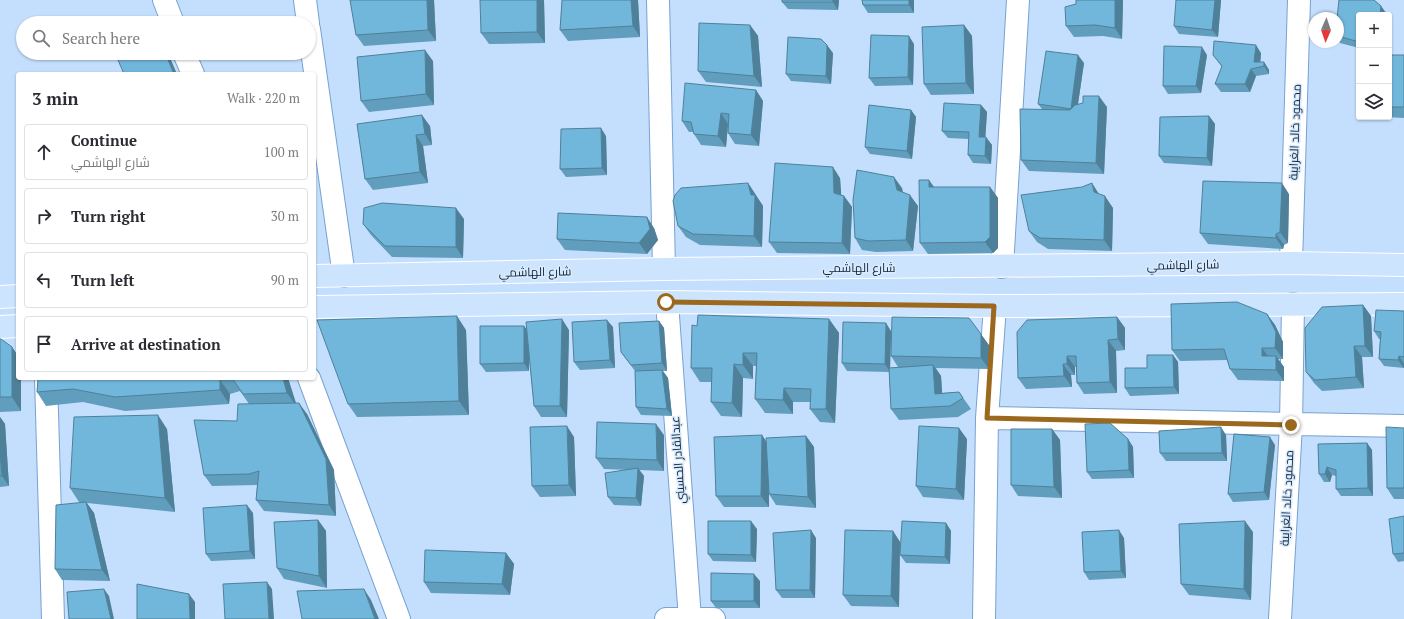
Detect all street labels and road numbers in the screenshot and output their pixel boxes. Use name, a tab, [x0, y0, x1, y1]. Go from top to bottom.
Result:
street label: محمود خالد الغرايبة	[1285, 84, 1304, 180]
street label: شارع الهاشمي	[1146, 256, 1220, 276]
street label: شارع الهاشمي	[823, 260, 895, 278]
street label: شارع الهاشمي	[498, 263, 572, 283]
street label: عبدالقادر الحسيني	[667, 416, 691, 504]
street label: محمود خالد الغرايبة	[1276, 450, 1297, 546]

